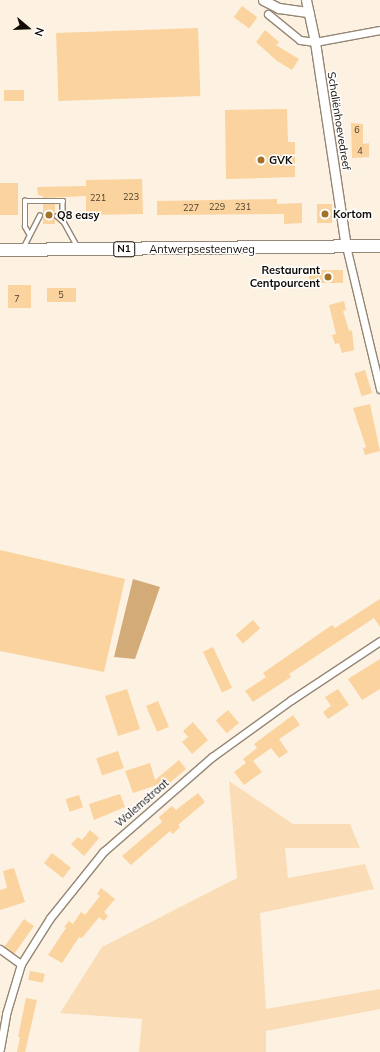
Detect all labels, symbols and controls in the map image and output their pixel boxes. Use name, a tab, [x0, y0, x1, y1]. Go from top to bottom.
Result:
north arrow	[8, 8, 48, 48]
text: N	[31, 26, 47, 38]
street label: Schaliënhoevedreef	[325, 71, 353, 171]
house number: 6	[354, 125, 360, 135]
house number: 4	[357, 146, 363, 156]
place label: GVK	[269, 153, 292, 167]
marker: GVK	[256, 155, 266, 165]
house number: 223	[123, 192, 139, 202]
house number: 221	[90, 193, 106, 203]
house number: 229	[209, 202, 225, 212]
house number: 231	[235, 202, 251, 212]
house number: 227	[183, 203, 199, 213]
place label: Kortom	[333, 207, 372, 221]
place label: Q8 easy	[57, 208, 99, 222]
marker: Kortom	[320, 209, 330, 219]
marker: Q8 easy	[44, 210, 54, 220]
road number: N1	[113, 241, 135, 257]
street label: Antwerpsesteenweg	[149, 242, 255, 256]
place label: Restaurant Centpourcent	[250, 264, 320, 290]
marker: Restaurant Centpourcent	[323, 272, 333, 282]
house number: 5	[58, 290, 64, 300]
house number: 7	[14, 294, 20, 304]
street label: Walemstraat	[113, 776, 171, 830]

